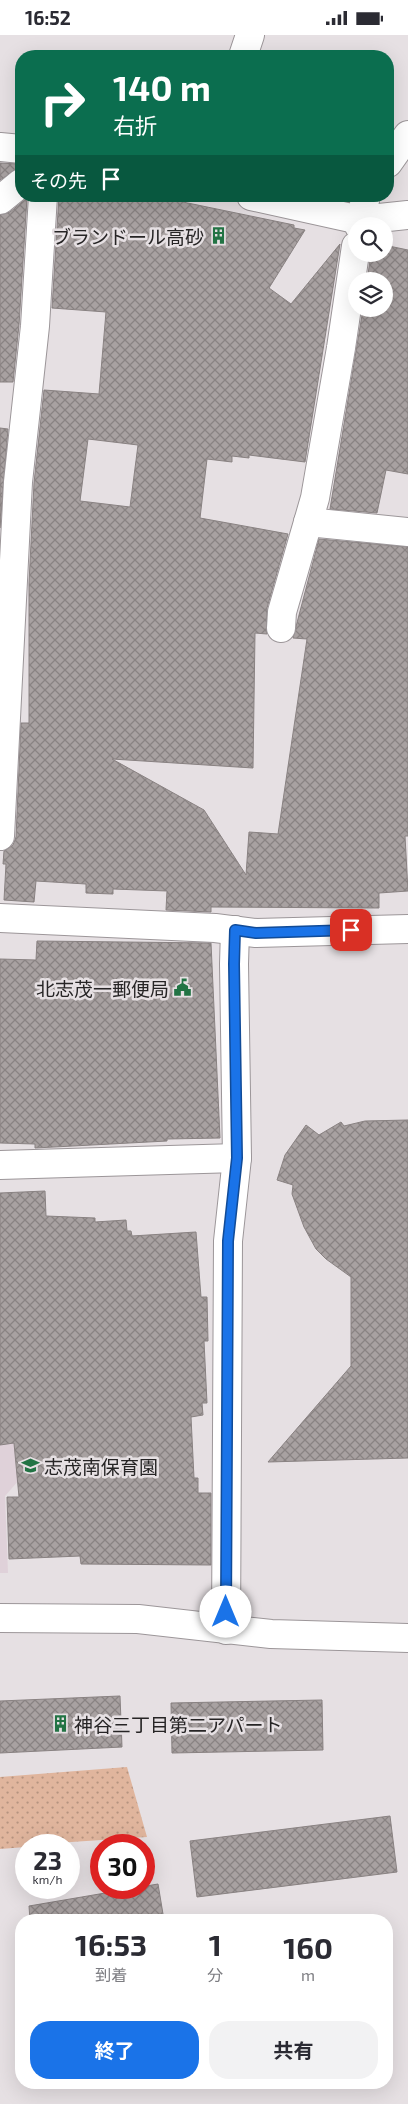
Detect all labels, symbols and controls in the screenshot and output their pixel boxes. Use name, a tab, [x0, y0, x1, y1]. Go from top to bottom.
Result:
text: 16:52	[25, 6, 71, 29]
text: 140 m	[113, 66, 211, 108]
icon: right	[30, 70, 95, 135]
text: 右折	[113, 112, 157, 138]
icon: arrive	[97, 165, 125, 193]
text: その先	[30, 169, 87, 192]
map controls	[348, 217, 393, 317]
button: search	[348, 217, 393, 262]
place label: ブランドール高砂	[52, 225, 204, 248]
building icon: ブランドール高砂	[208, 226, 228, 246]
button: layers	[348, 272, 393, 317]
pin	[330, 909, 372, 951]
icon: arrive	[337, 916, 365, 944]
place label: 北志茂一郵便局	[36, 977, 169, 1000]
public building icon: 北志茂一郵便局	[173, 978, 193, 998]
place label: 志茂南保育園	[44, 1455, 158, 1478]
school or university icon: 志茂南保育園	[20, 1456, 40, 1476]
position arrow	[199, 1585, 251, 1637]
place label: 神谷三丁目第二アパート	[74, 1713, 283, 1736]
building icon: 神谷三丁目第二アパート	[50, 1714, 70, 1734]
speed limit sign: 30	[90, 1834, 155, 1899]
text: 23	[33, 1845, 62, 1875]
text: km/h	[33, 1872, 62, 1886]
text: 16:53	[75, 1926, 147, 1962]
text: 1	[209, 1926, 222, 1962]
text: 160	[283, 1929, 333, 1965]
text: 到着	[95, 1965, 127, 1984]
text: 分	[207, 1965, 223, 1984]
text: m	[301, 1965, 315, 1984]
button: 終了	[30, 2021, 199, 2079]
button: 共有	[209, 2021, 378, 2079]

